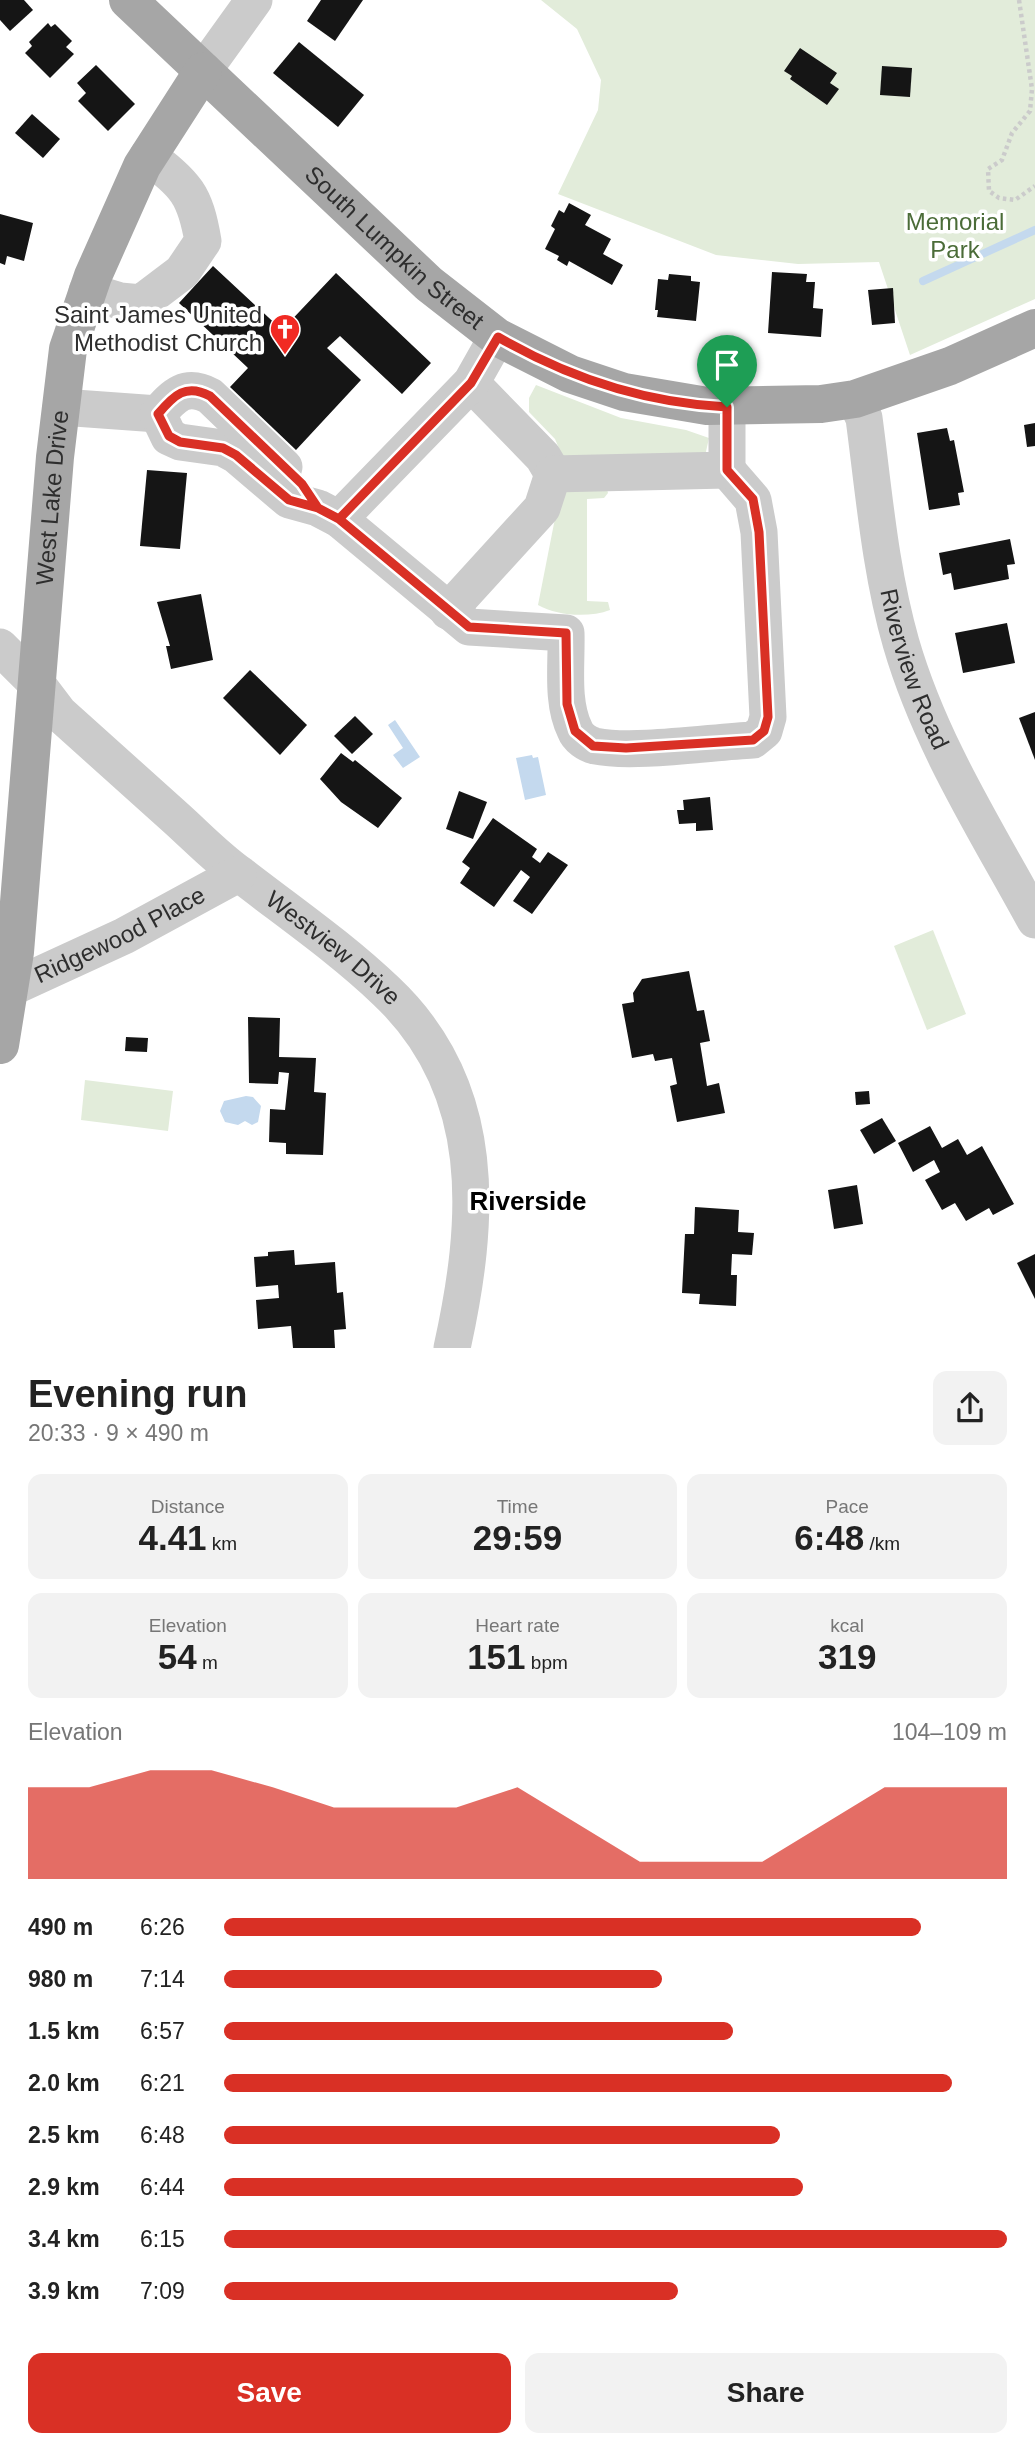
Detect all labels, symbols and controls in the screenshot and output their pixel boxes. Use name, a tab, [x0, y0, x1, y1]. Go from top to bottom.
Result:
street label: South Lumpkin Street	[300, 160, 490, 335]
park label: Memorial Park	[906, 208, 1004, 263]
place label: Saint James United Methodist Church	[54, 301, 262, 356]
church icon: Saint James United Methodist Church	[268, 312, 302, 356]
pin	[697, 335, 757, 407]
icon: arrive	[708, 346, 746, 384]
street label: West Lake Drive	[31, 409, 74, 586]
street label: Riverview Road	[875, 586, 955, 754]
street label: Ridgewood Place	[30, 881, 209, 988]
street label: Westview Drive	[261, 885, 406, 1010]
district label: Riverside	[469, 1186, 587, 1216]
button: share	[933, 1371, 1007, 1445]
text: Evening run	[28, 1373, 248, 1415]
text: 20:33 · 9 × 490 m	[28, 1420, 209, 1446]
text: Distance	[151, 1496, 225, 1517]
text: Time	[497, 1496, 538, 1517]
text: Pace	[826, 1496, 869, 1517]
text: 4.41	[138, 1518, 207, 1557]
text: 29:59	[473, 1518, 562, 1557]
text: 6:48	[794, 1518, 864, 1557]
text: km	[207, 1533, 237, 1554]
text: /km	[864, 1533, 900, 1554]
text: Elevation	[149, 1615, 227, 1636]
text: Heart rate	[475, 1615, 560, 1636]
text: kcal	[830, 1615, 864, 1636]
text: 54	[158, 1637, 197, 1676]
text: 151	[467, 1637, 526, 1676]
text: 319	[818, 1637, 876, 1676]
text: m	[197, 1652, 218, 1673]
text: bpm	[526, 1652, 568, 1673]
text: Elevation	[28, 1719, 123, 1745]
text: 104–109 m	[892, 1719, 1007, 1745]
text: 490 m	[28, 1914, 93, 1940]
text: 6:26	[140, 1914, 185, 1940]
text: 980 m	[28, 1966, 93, 1992]
text: 7:14	[140, 1966, 185, 1992]
text: 1.5 km	[28, 2018, 100, 2044]
text: 6:57	[140, 2018, 185, 2044]
text: 2.0 km	[28, 2070, 100, 2096]
text: 6:21	[140, 2070, 185, 2096]
text: 2.5 km	[28, 2122, 100, 2148]
text: 6:48	[140, 2122, 185, 2148]
text: 2.9 km	[28, 2174, 100, 2200]
text: 6:44	[140, 2174, 185, 2200]
text: 3.4 km	[28, 2226, 100, 2252]
text: 6:15	[140, 2226, 185, 2252]
text: 3.9 km	[28, 2278, 100, 2304]
text: 7:09	[140, 2278, 185, 2304]
button: Save	[28, 2353, 511, 2433]
button: Share	[525, 2353, 1007, 2433]

